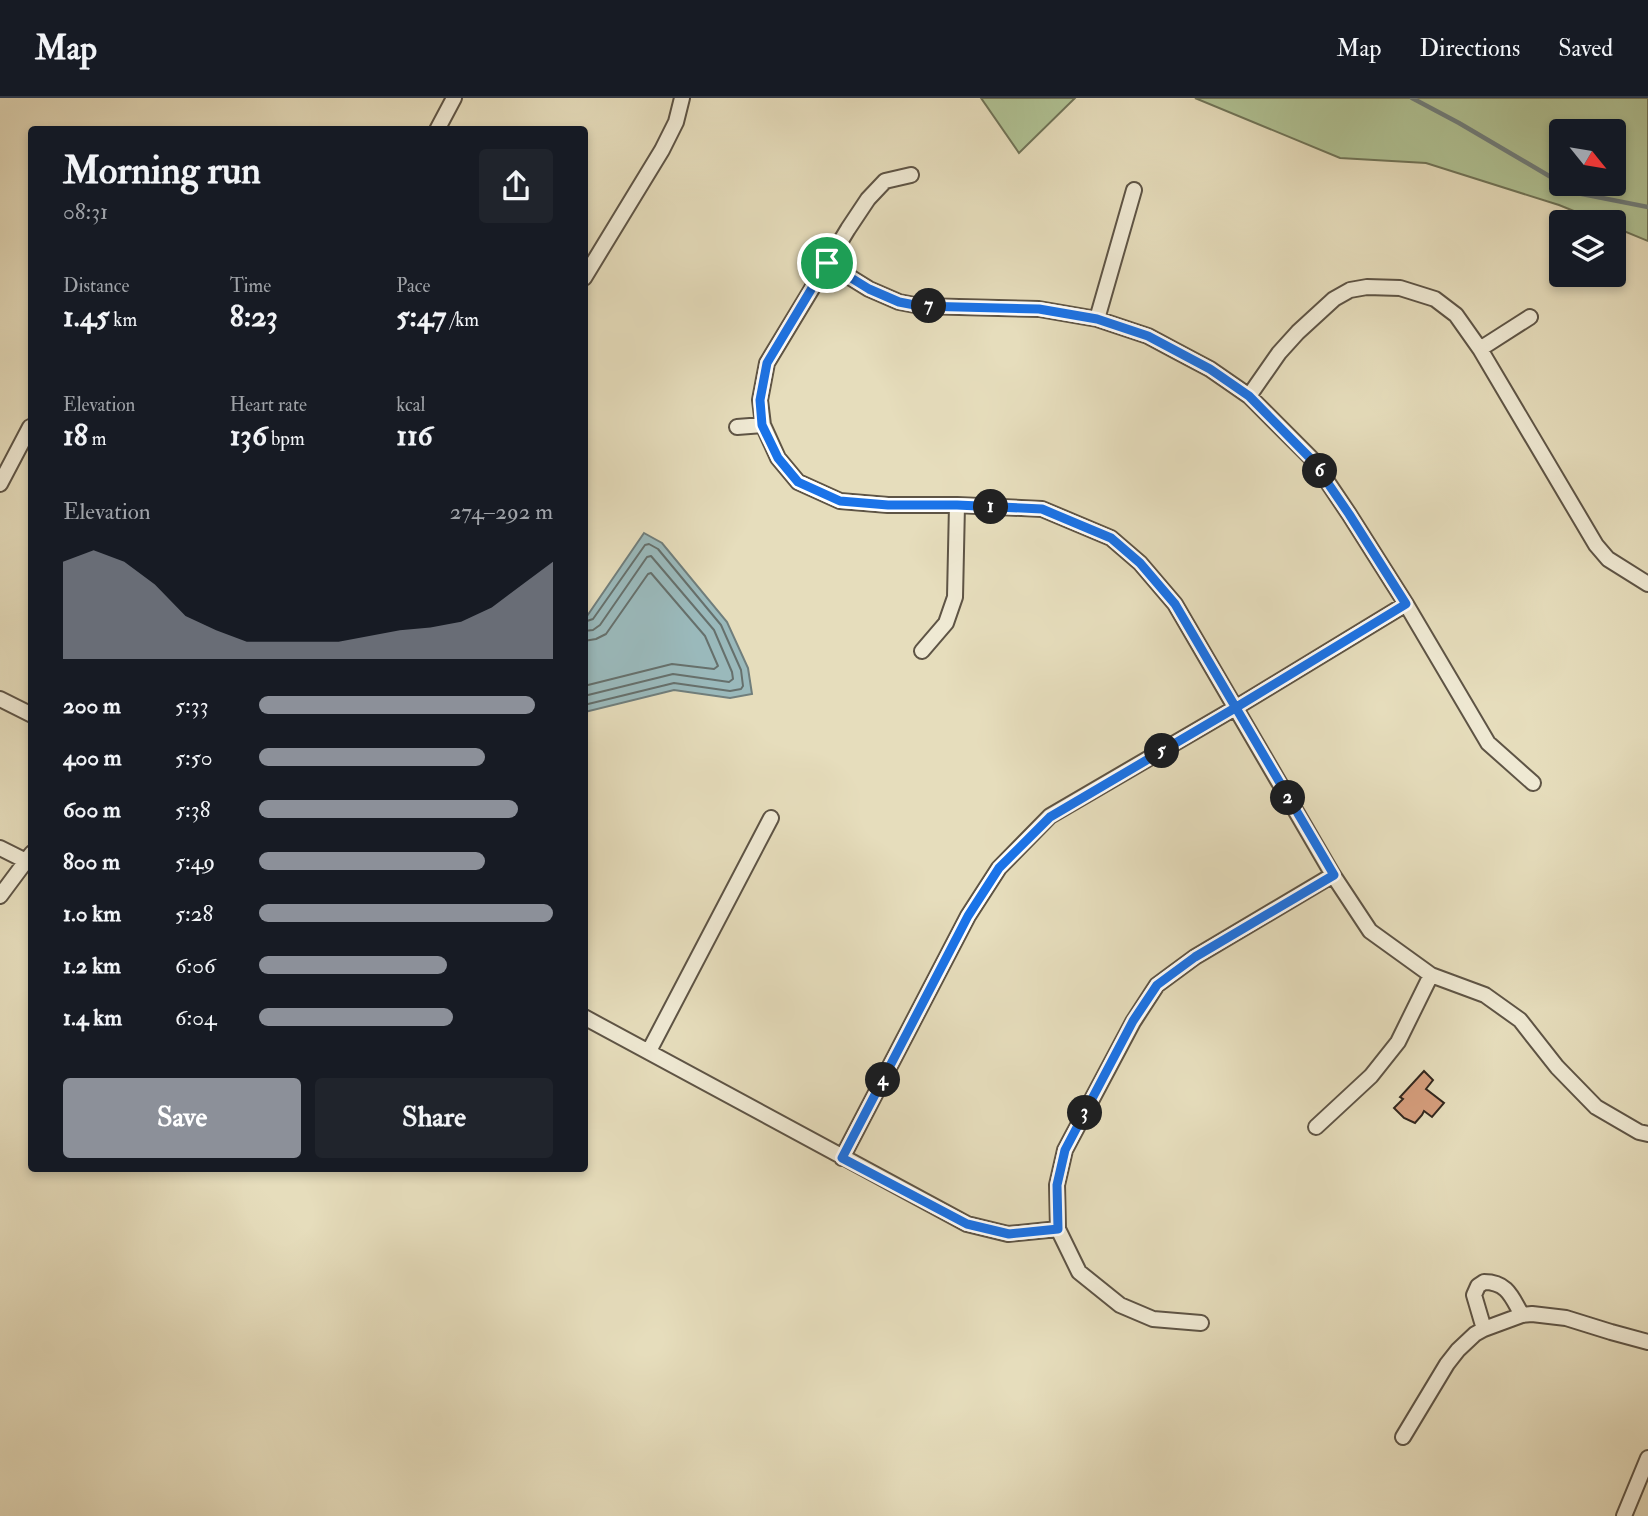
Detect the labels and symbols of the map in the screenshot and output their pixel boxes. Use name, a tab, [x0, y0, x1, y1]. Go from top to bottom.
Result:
north arrow	[1549, 119, 1626, 196]
pin	[797, 233, 857, 293]
pin: 7	[912, 288, 946, 324]
pin: 6	[1302, 454, 1338, 488]
pin: 1	[974, 490, 1009, 524]
pin: 5	[1144, 734, 1180, 768]
pin: 2	[1270, 780, 1306, 816]
pin: 4	[866, 1062, 900, 1098]
pin: 3	[1068, 1096, 1102, 1130]

